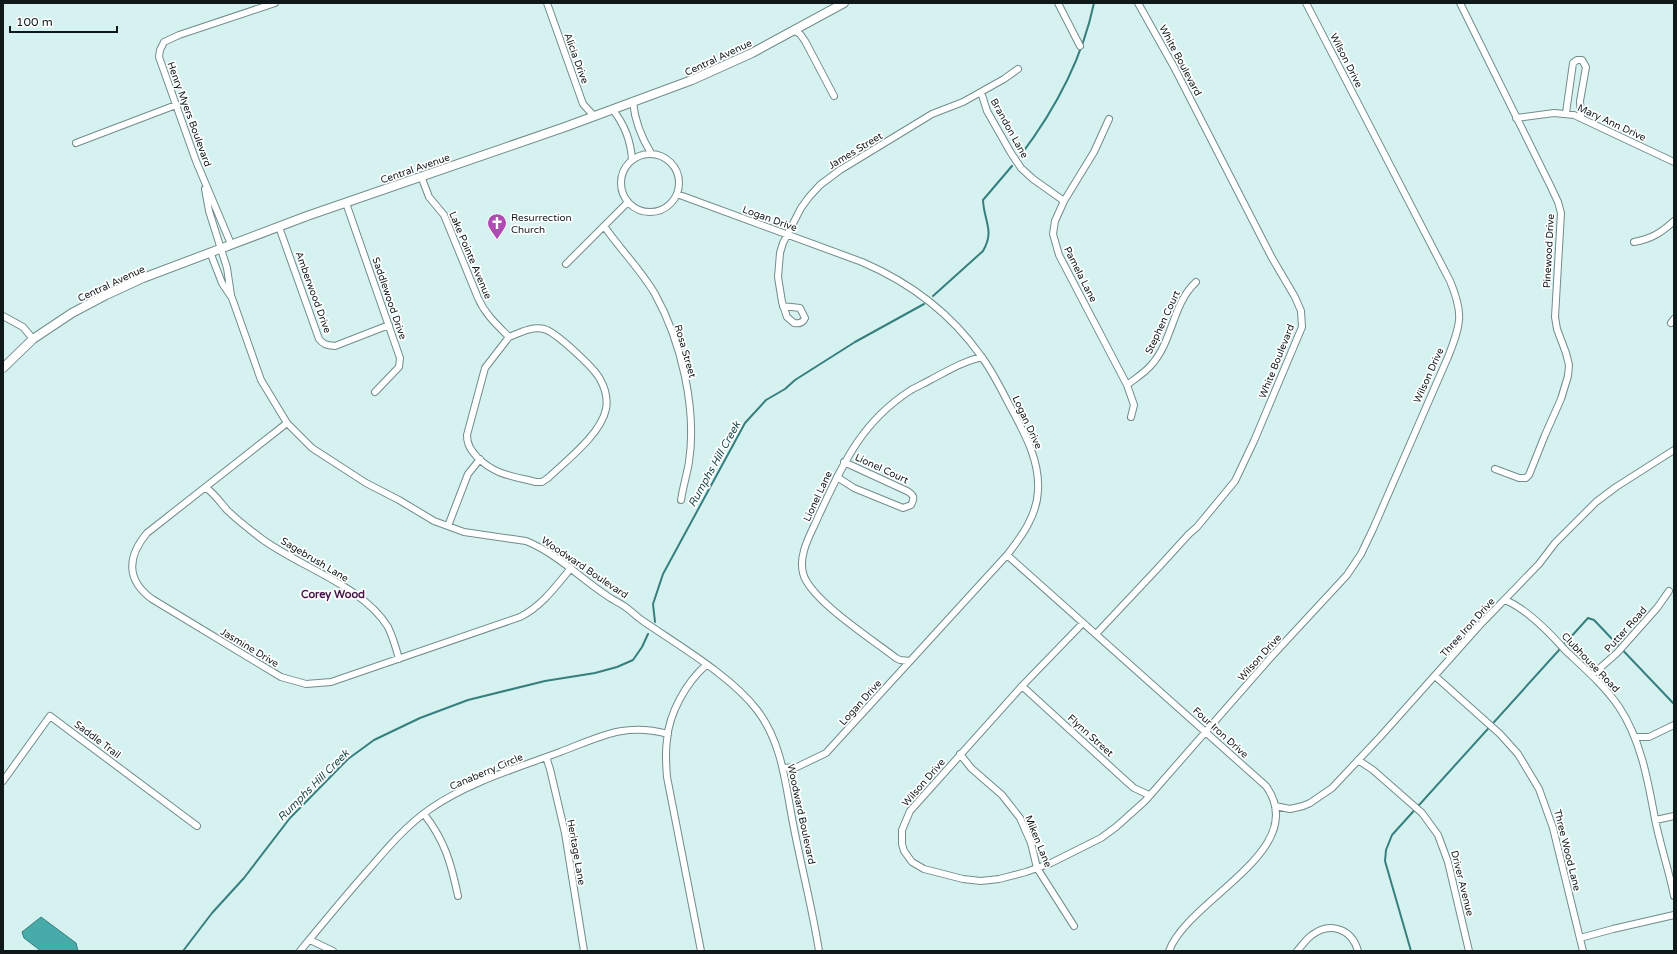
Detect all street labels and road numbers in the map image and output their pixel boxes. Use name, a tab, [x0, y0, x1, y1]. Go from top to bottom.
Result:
street label: White Boulevard	[1156, 23, 1204, 98]
street label: Alicia Drive	[561, 31, 591, 86]
street label: Wilson Drive	[1327, 31, 1365, 90]
street label: Central Avenue	[683, 37, 754, 79]
street label: Henry Myers Boulevard	[164, 60, 214, 168]
street label: Brandon Lane	[988, 96, 1031, 161]
street label: Mary Ann Drive	[1576, 102, 1648, 144]
street label: James Street	[826, 130, 885, 172]
street label: Central Avenue	[379, 151, 452, 186]
street label: Logan Drive	[741, 204, 799, 234]
street label: Lake Pointe Avenue	[446, 210, 494, 301]
street label: Pinewood Drive	[1541, 213, 1557, 289]
street label: Pamela Lane	[1061, 245, 1099, 305]
street label: Amberwood Drive	[293, 250, 334, 335]
street label: Saddlewood Drive	[369, 256, 409, 341]
street label: Central Avenue	[76, 263, 147, 305]
street label: Stephen Court	[1143, 289, 1183, 356]
street label: Rosa Street	[672, 323, 698, 379]
street label: White Boulevard	[1257, 323, 1297, 400]
street label: Wilson Drive	[1411, 346, 1447, 405]
street label: Logan Drive	[1010, 394, 1045, 451]
street label: Lionel Court	[853, 451, 910, 487]
street label: Lionel Lane	[801, 469, 835, 524]
street label: Woodward Boulevard	[539, 534, 630, 601]
street label: Sagebrush Lane	[279, 535, 351, 585]
street label: Three Iron Drive	[1438, 595, 1498, 660]
street label: Putter Road	[1602, 604, 1649, 655]
street label: Jasmine Drive	[218, 626, 281, 670]
street label: Clubhouse Road	[1559, 630, 1622, 695]
street label: Wilson Drive	[1235, 631, 1284, 684]
street label: Logan Drive	[837, 677, 885, 728]
street label: Four Iron Drive	[1190, 705, 1251, 761]
street label: Flynn Street	[1065, 712, 1116, 759]
street label: Saddle Trail	[72, 718, 123, 761]
street label: Canaberry Circle	[448, 751, 525, 793]
street label: Wilson Drive	[900, 756, 948, 809]
street label: Woodward Boulevard	[785, 763, 818, 865]
street label: Three Wood Lane	[1551, 808, 1583, 893]
street label: Miken Lane	[1022, 814, 1054, 869]
street label: Heritage Lane	[564, 818, 588, 886]
street label: Driver Avenue	[1448, 849, 1476, 917]

